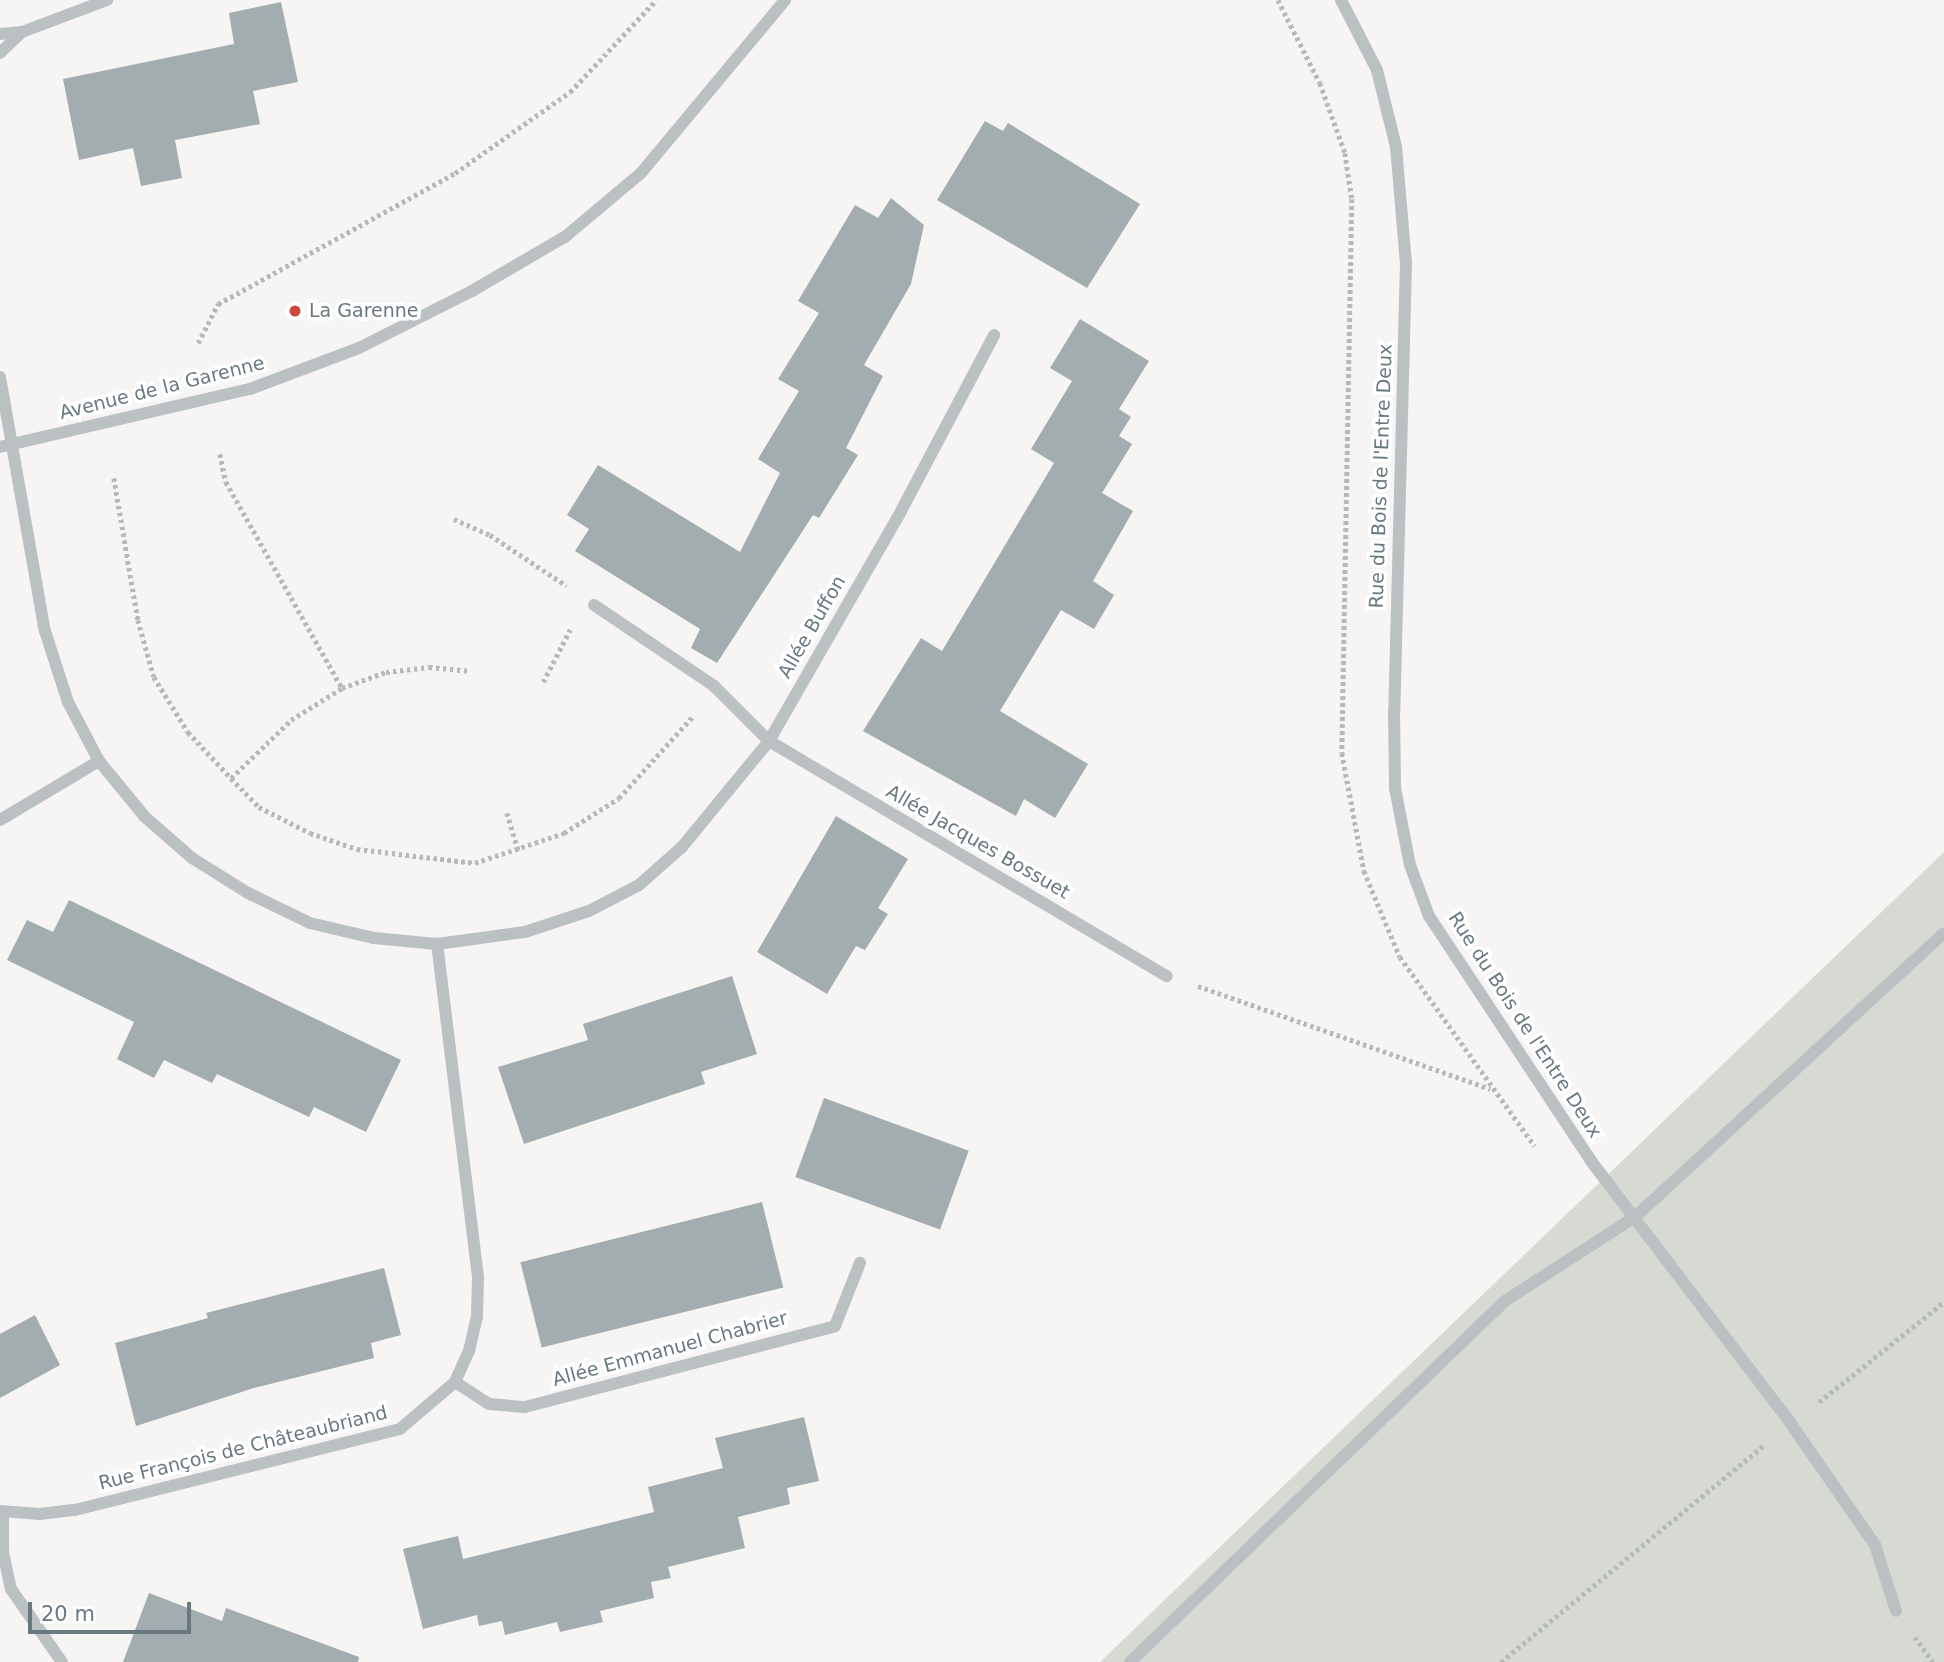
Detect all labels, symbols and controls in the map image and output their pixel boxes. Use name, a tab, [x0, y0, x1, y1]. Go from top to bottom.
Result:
place label: La Garenne	[309, 300, 418, 322]
marker: La Garenne	[287, 303, 303, 319]
street label: Rue du Bois de l'Entre Deux	[1365, 343, 1397, 609]
street label: Avenue de la Garenne	[57, 351, 267, 425]
street label: Allée Buffon	[773, 572, 851, 682]
street label: Allée Jacques Bossuet	[882, 780, 1074, 904]
street label: Rue du Bois de l'Entre Deux	[1443, 908, 1607, 1142]
street label: Allée Emmanuel Chabrier	[550, 1307, 790, 1391]
street label: Rue François de Châteaubriand	[96, 1401, 390, 1495]
scale bar	[32, 1588, 194, 1632]
text: 20 m	[41, 1602, 95, 1626]

